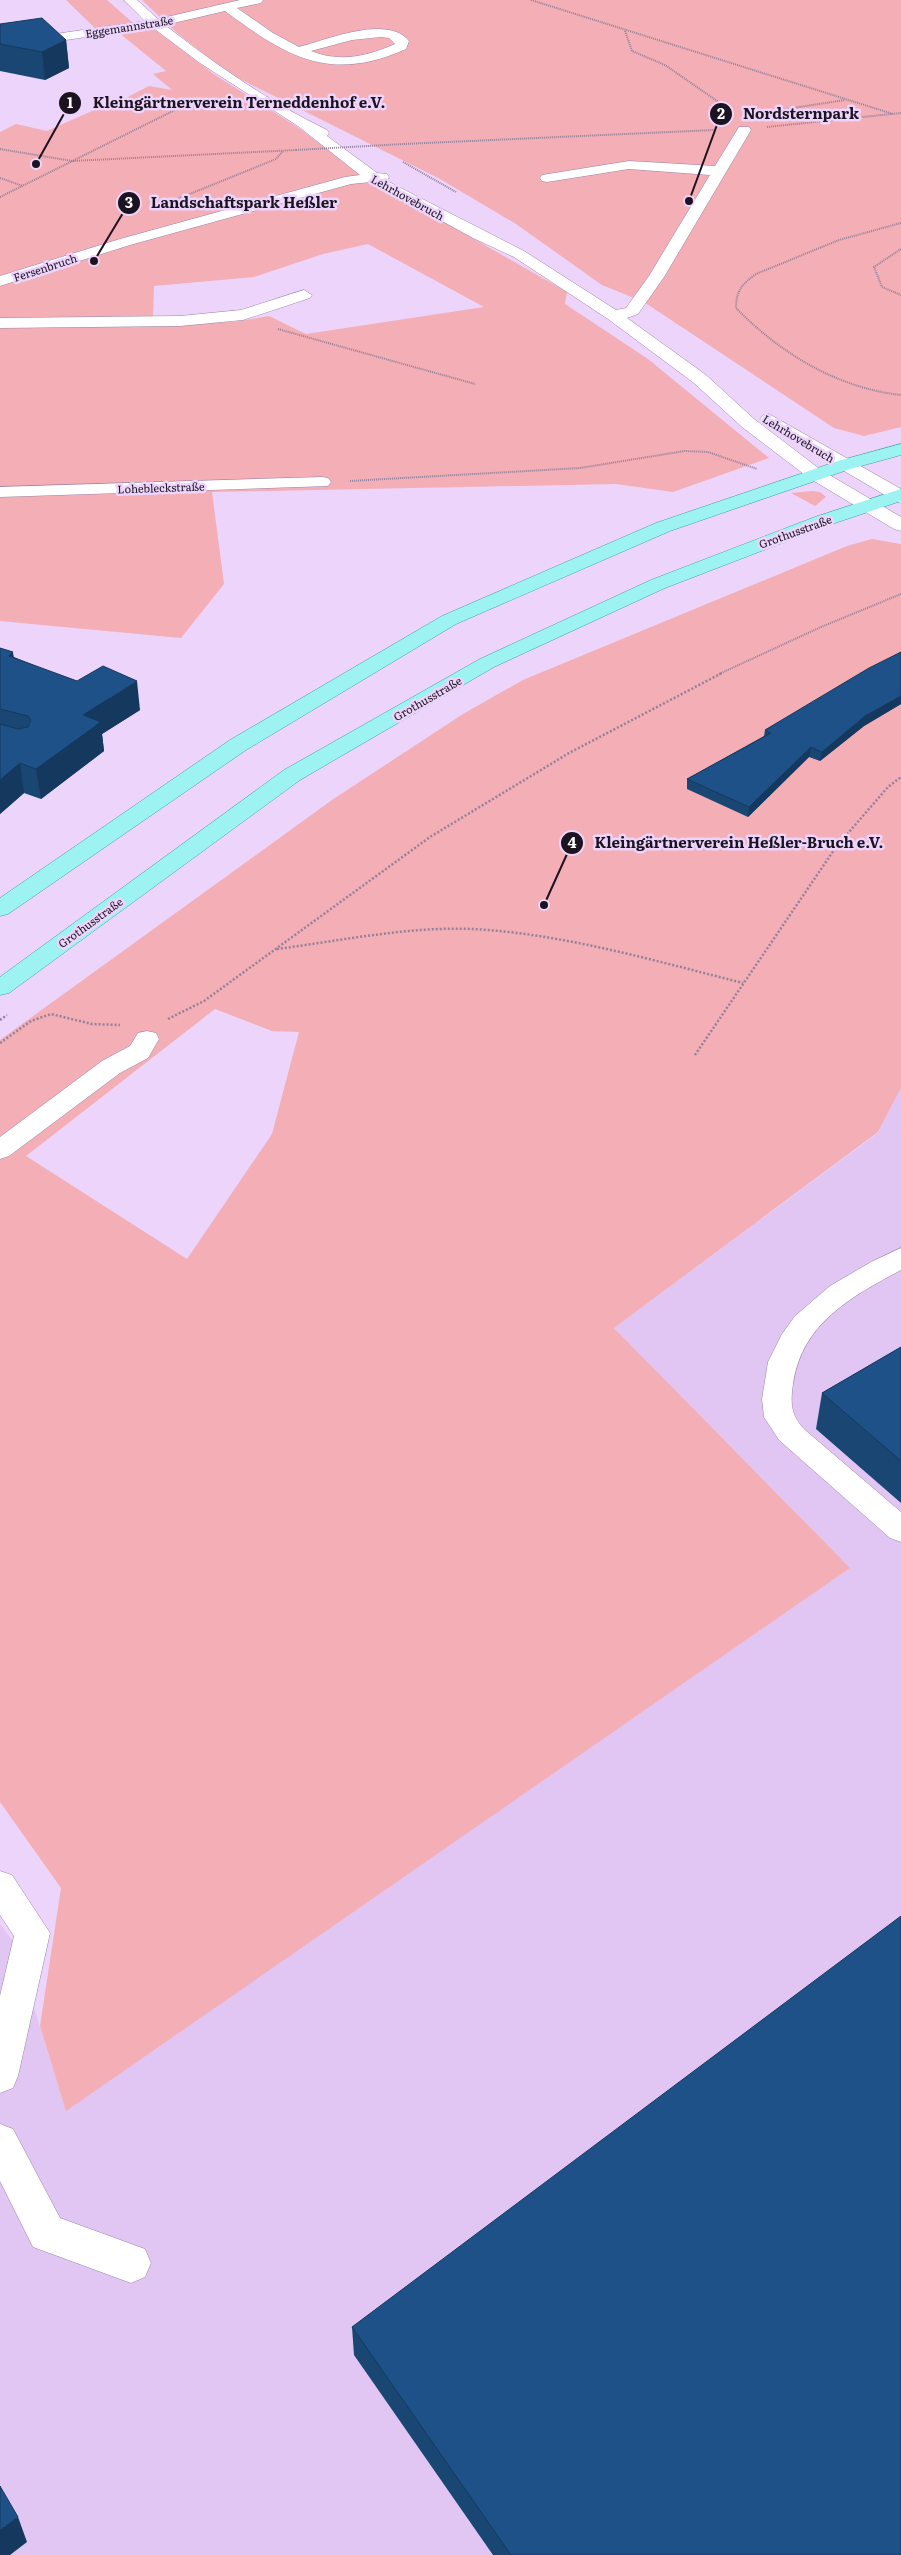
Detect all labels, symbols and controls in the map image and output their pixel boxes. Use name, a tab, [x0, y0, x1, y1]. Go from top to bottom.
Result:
street label: Eggemannstraße	[84, 11, 174, 41]
callout: Kleingärtnerverein Terneddenhof e.V.	[58, 88, 395, 118]
text: 1	[67, 90, 73, 113]
text: Kleingärtnerverein Terneddenhof e.V.	[93, 90, 385, 113]
callout: Nordsternpark	[708, 99, 869, 129]
text: 2	[717, 101, 725, 124]
text: Nordsternpark	[743, 101, 860, 124]
street label: Lehrhovebruch	[369, 170, 447, 224]
callout: Landschaftspark Heßler	[116, 188, 348, 218]
text: 3	[125, 190, 133, 213]
text: Landschaftspark Heßler	[151, 190, 337, 213]
street label: Fersenbruch	[11, 249, 79, 285]
street label: Lehrhovebruch	[760, 410, 838, 466]
street label: Lohebleckstraße	[117, 477, 205, 497]
street label: Grothusstraße	[756, 510, 834, 552]
street label: Grothusstraße	[390, 672, 464, 724]
callout: Kleingärtnerverein Heßler-Bruch e.V.	[560, 828, 894, 858]
text: 4	[567, 830, 577, 853]
text: Kleingärtnerverein Heßler-Bruch e.V.	[594, 830, 884, 853]
street label: Grothusstraße	[54, 893, 126, 951]

